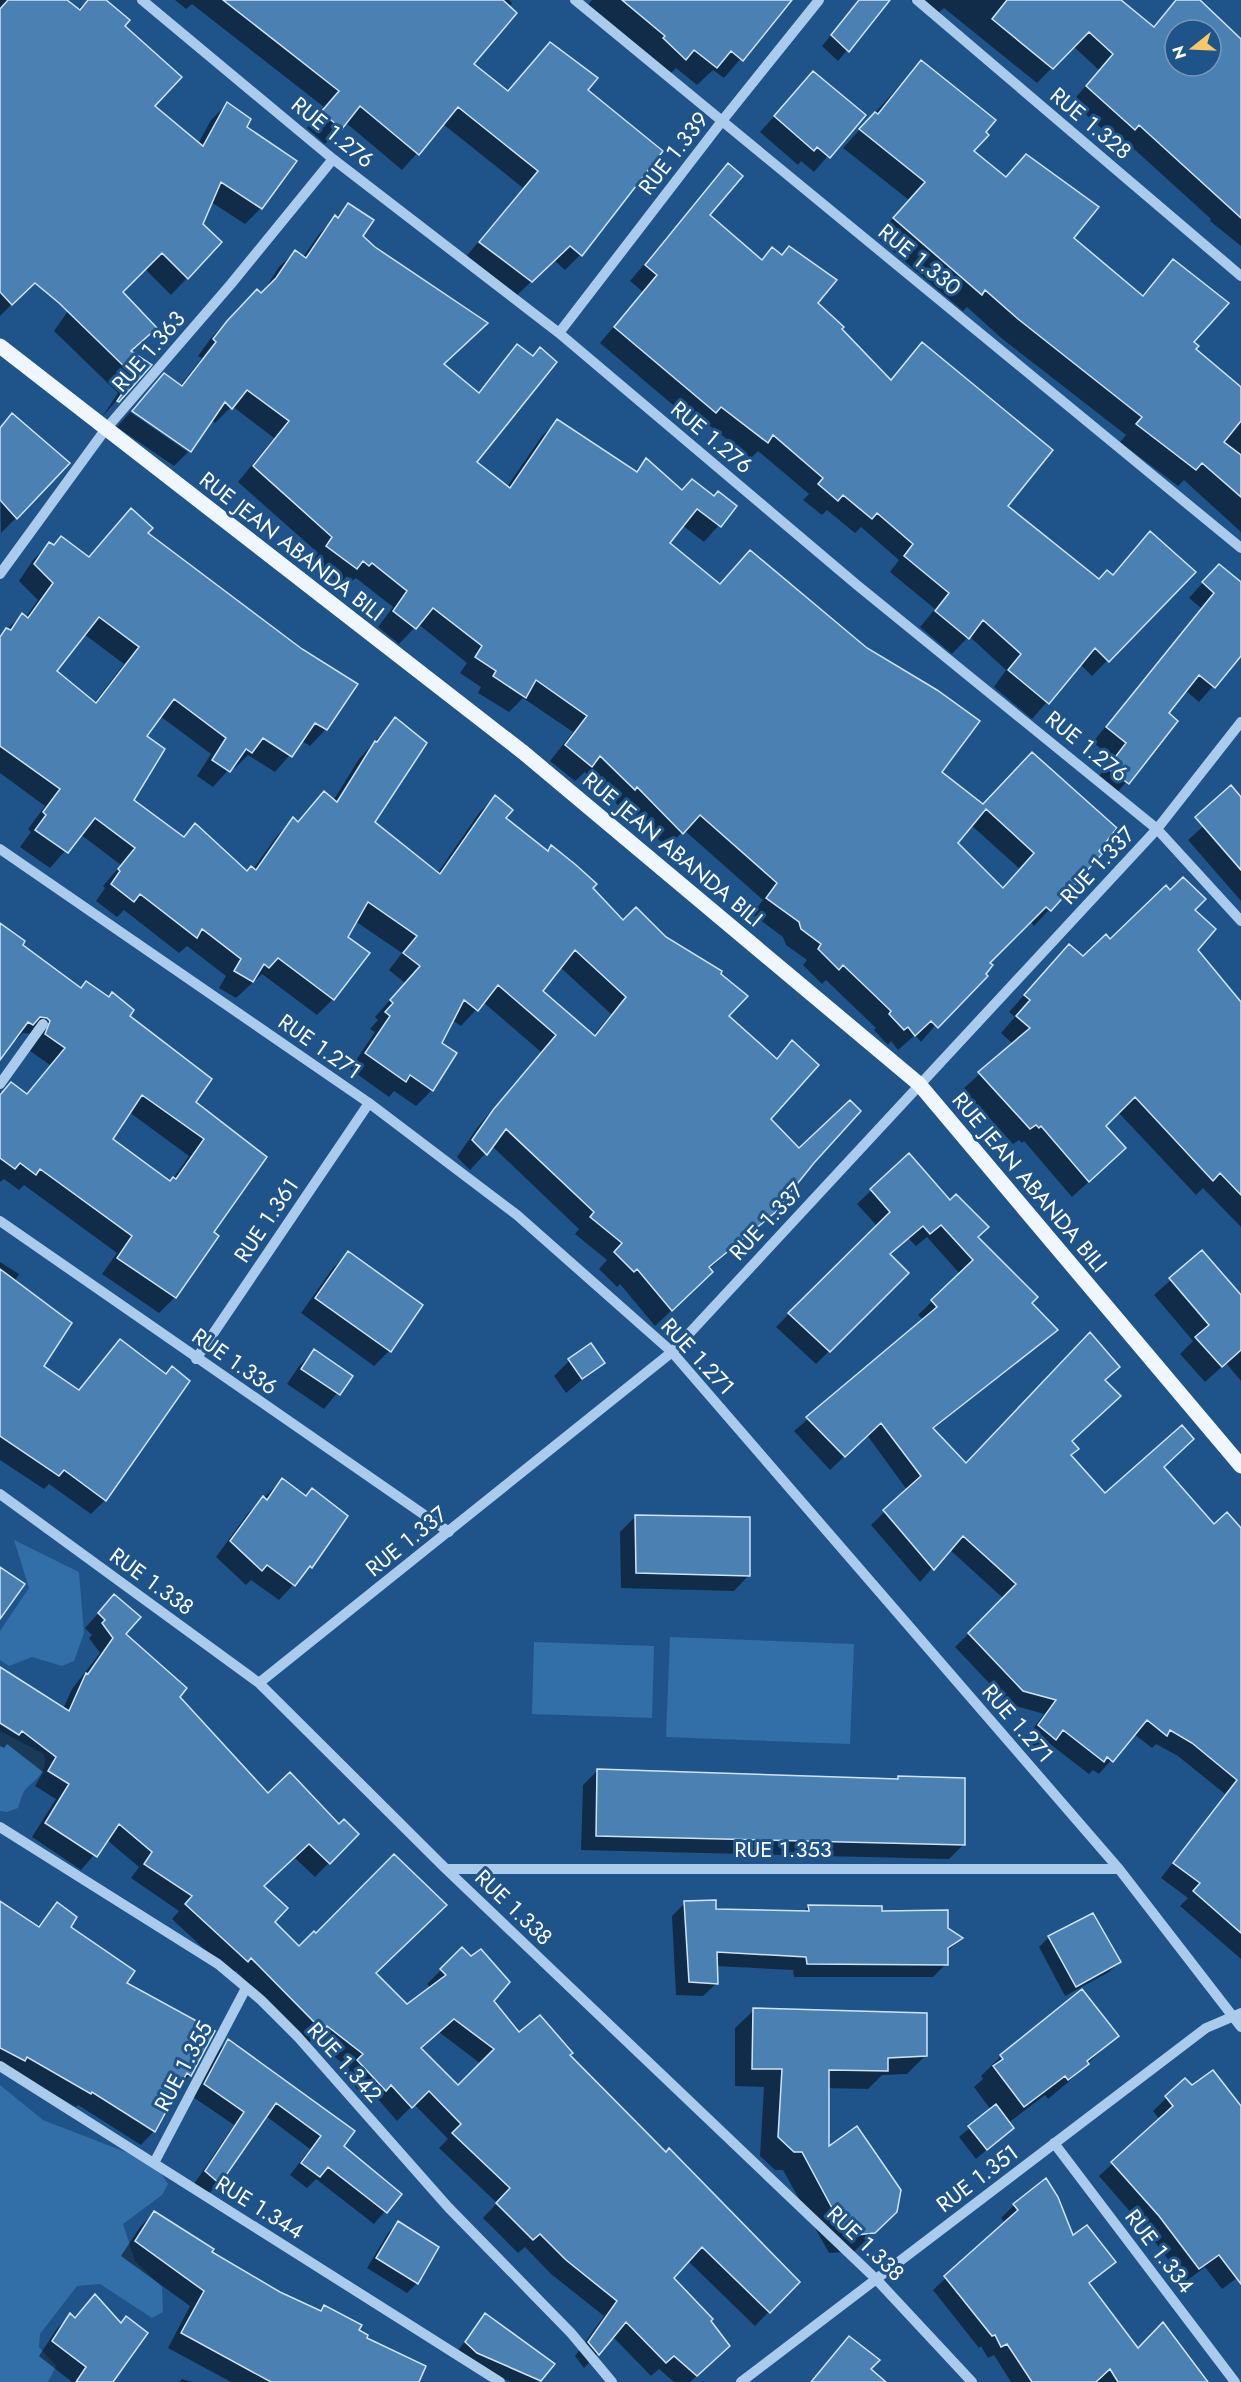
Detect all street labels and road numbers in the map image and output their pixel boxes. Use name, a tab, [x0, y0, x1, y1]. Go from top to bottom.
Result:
street label: RUE 1.328	[1043, 79, 1139, 167]
street label: RUE 1.276	[285, 89, 381, 175]
street label: RUE 1.339	[630, 105, 716, 201]
street label: RUE 1.330	[872, 216, 968, 302]
street label: RUE 1.363	[104, 304, 192, 398]
street label: RUE 1.276	[664, 393, 760, 481]
street label: RUE JEAN ABANDA BILI	[193, 464, 391, 628]
street label: RUE 1.276	[1039, 703, 1135, 789]
street label: RUE JEAN ABANDA BILI	[576, 764, 770, 934]
street label: RUE 1.337	[1052, 818, 1142, 911]
street label: RUE 1.271	[272, 1006, 368, 1086]
street label: RUE JEAN ABANDA BILI	[945, 1085, 1115, 1279]
street label: RUE 1.361	[226, 1171, 306, 1269]
street label: RUE 1.337	[721, 1174, 811, 1267]
street label: RUE 1.271	[654, 1310, 742, 1402]
street label: RUE 1.336	[186, 1320, 284, 1402]
street label: RUE 1.337	[358, 1498, 454, 1584]
street label: RUE 1.338	[103, 1539, 201, 1623]
street label: RUE 1.271	[975, 1677, 1061, 1769]
street label: RUE 1.353	[734, 1833, 832, 1865]
street label: RUE 1.338	[468, 1862, 560, 1952]
street label: RUE 1.355	[146, 2015, 220, 2117]
street label: RUE 1.342	[300, 2015, 390, 2109]
street label: RUE 1.351	[929, 2136, 1025, 2220]
street label: RUE 1.344	[210, 2167, 311, 2247]
street label: RUE 1.338	[820, 2198, 912, 2288]
street label: RUE 1.334	[1118, 2202, 1202, 2300]

